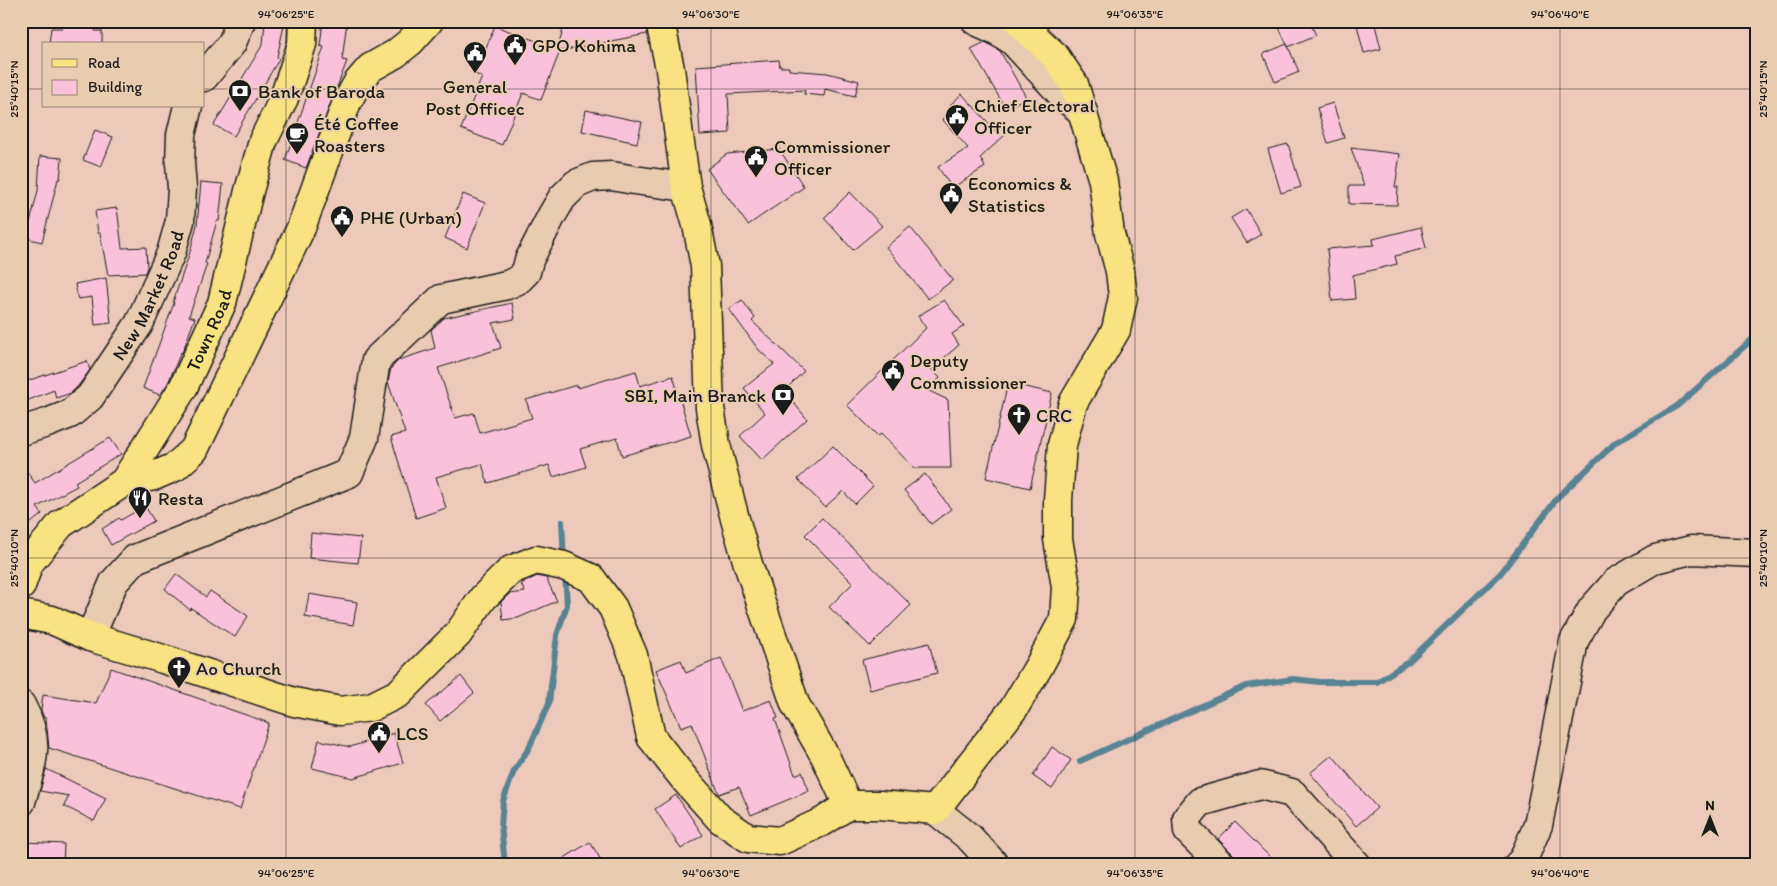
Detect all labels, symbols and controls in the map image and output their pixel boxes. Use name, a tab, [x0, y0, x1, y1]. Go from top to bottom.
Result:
text: 94°06'25"E	[258, 7, 315, 21]
text: 94°06'30"E	[682, 7, 740, 21]
text: 94°06'35"E	[1107, 7, 1164, 21]
text: 94°06'40"E	[1531, 7, 1590, 21]
public building icon: GPO Kohima	[502, 32, 528, 66]
place label: GPO Kohima	[532, 34, 636, 57]
public building icon: General Post Officec	[462, 40, 488, 74]
legend	[42, 42, 205, 108]
text: Road	[88, 54, 121, 72]
text: 25°40'15"N	[7, 60, 21, 118]
text: 25°40'15"N	[1756, 60, 1770, 118]
place label: General Post Officec	[425, 75, 525, 120]
text: Building	[88, 78, 142, 96]
bank icon: Bank of Baroda	[227, 78, 253, 112]
place label: Bank of Baroda	[258, 80, 385, 103]
place label: Chief Electoral Officer	[974, 94, 1095, 139]
public building icon: Chief Electoral Officer	[944, 103, 970, 137]
place label: Été Coffee Roasters	[314, 112, 399, 157]
cafe icon: Été Coffee Roasters	[284, 121, 310, 155]
place label: Commissioner Officer	[774, 135, 891, 180]
public building icon: Commissioner Officer	[743, 144, 769, 178]
place label: Economics & Statistics	[968, 172, 1072, 217]
public building icon: Economics & Statistics	[938, 181, 964, 215]
public building icon: PHE (Urban)	[329, 204, 355, 238]
place label: PHE (Urban)	[360, 206, 462, 229]
street label: New Market Road	[107, 228, 189, 365]
street label: Town Road	[181, 286, 237, 375]
place label: Deputy Commissioner	[910, 349, 1027, 394]
public building icon: Deputy Commissioner	[880, 358, 906, 392]
bank icon: SBI, Main Branck	[770, 382, 796, 416]
place label: SBI, Main Branck	[624, 384, 766, 407]
church icon: CRC	[1006, 402, 1032, 436]
place label: CRC	[1036, 404, 1072, 427]
restaurant icon: Resta	[127, 485, 153, 519]
place label: Resta	[158, 487, 203, 510]
text: 25°40'10"N	[7, 529, 21, 587]
text: 25°40'10"N	[1756, 529, 1770, 587]
church icon: Ao Church	[166, 655, 192, 689]
place label: Ao Church	[196, 657, 282, 680]
public building icon: LCS	[366, 720, 392, 754]
place label: LCS	[396, 722, 429, 745]
north arrow	[1684, 794, 1734, 844]
text: N	[1705, 797, 1715, 814]
text: 94°06'25"E	[258, 866, 315, 880]
text: 94°06'30"E	[682, 866, 740, 880]
text: 94°06'35"E	[1107, 866, 1164, 880]
text: 94°06'40"E	[1531, 866, 1590, 880]

